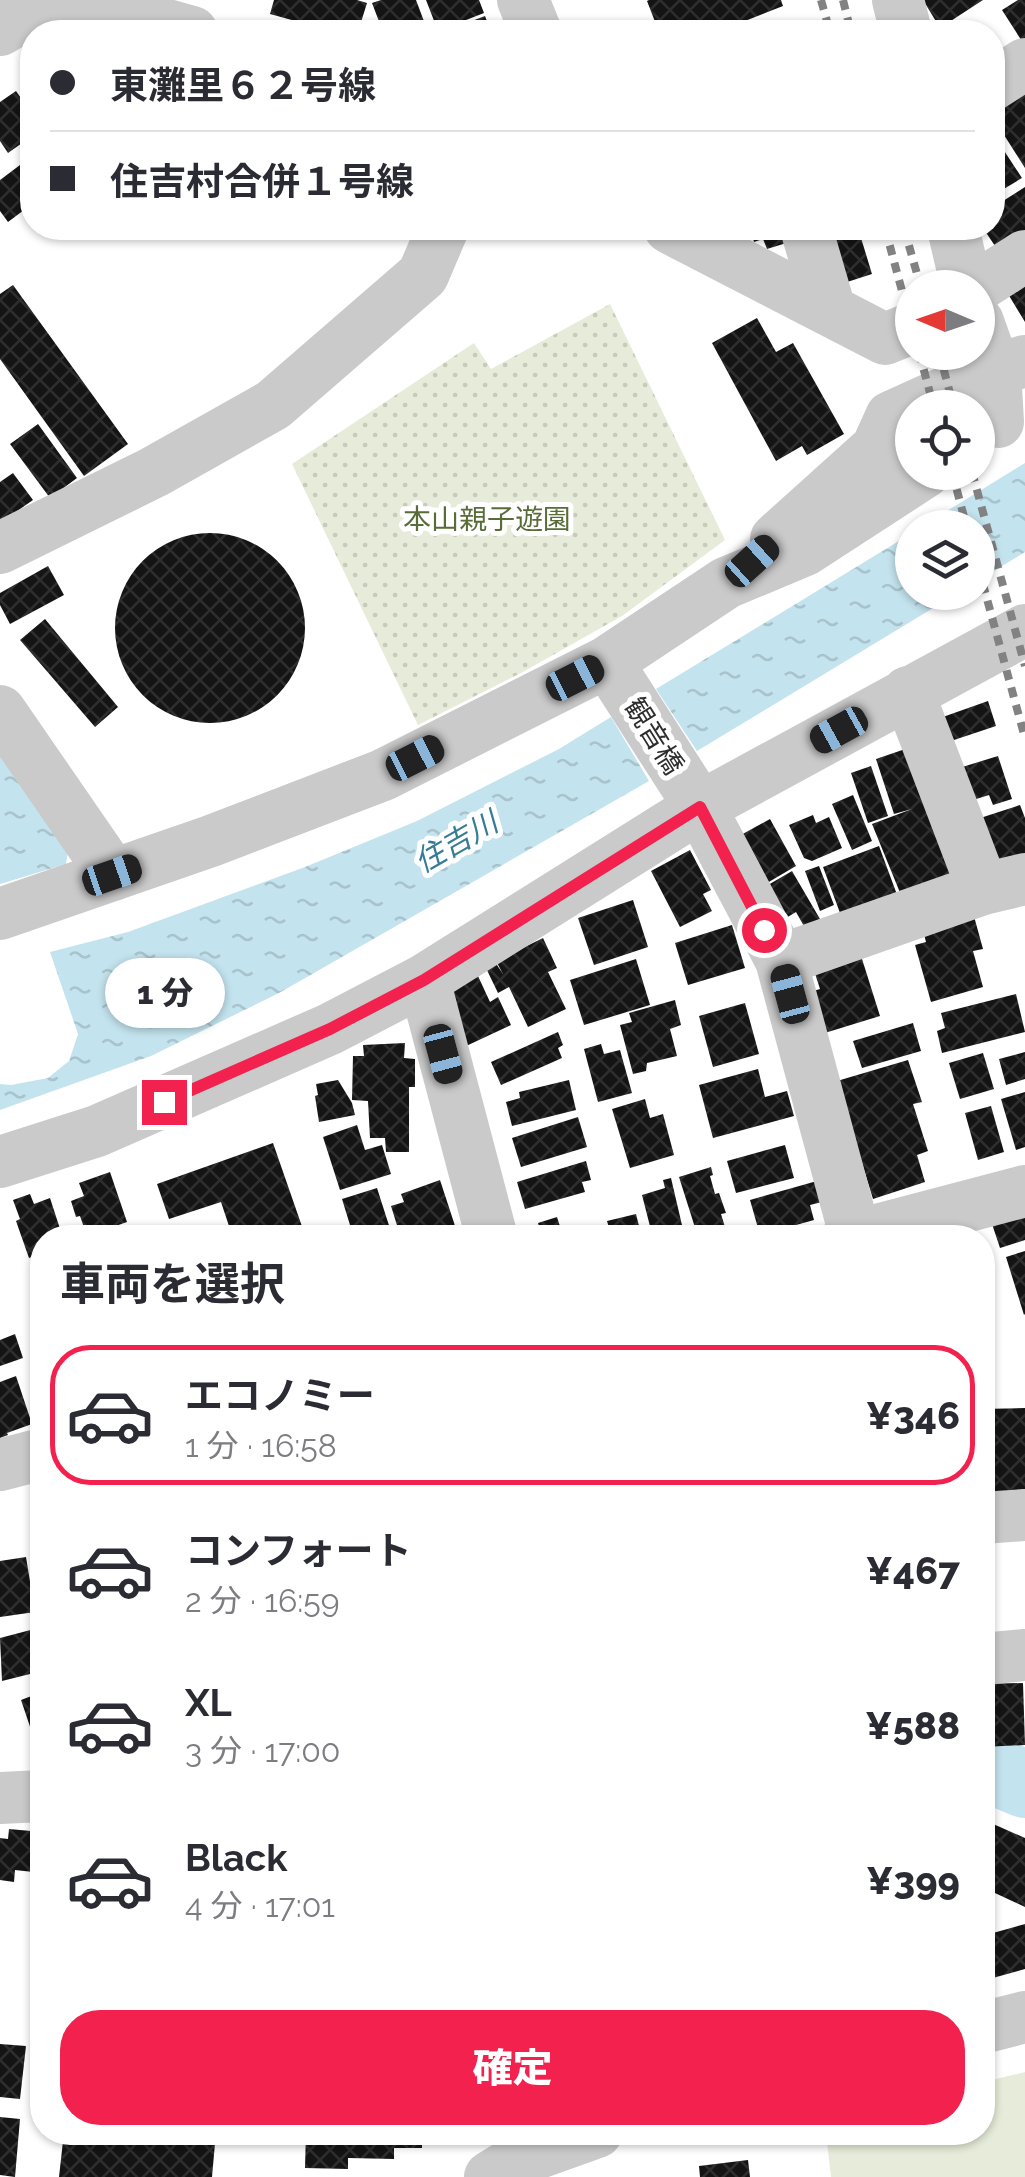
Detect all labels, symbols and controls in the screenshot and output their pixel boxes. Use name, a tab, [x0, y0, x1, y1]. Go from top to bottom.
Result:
text: 東灘里６２号線	[110, 63, 376, 108]
text: 住吉村合併１号線	[110, 159, 414, 204]
north arrow	[895, 270, 995, 370]
map controls	[895, 270, 995, 610]
button: locate	[895, 390, 995, 490]
park label: 本山親子遊園	[403, 503, 571, 536]
button: layers	[895, 510, 995, 610]
car	[720, 530, 784, 592]
car	[541, 651, 609, 705]
street label: 観音橋	[618, 692, 690, 780]
car	[805, 702, 873, 758]
car	[381, 731, 449, 785]
water label: 住吉川	[408, 803, 506, 880]
car	[79, 851, 145, 899]
route start	[742, 908, 787, 953]
callout: 1 分	[104, 957, 224, 1027]
car	[768, 961, 812, 1027]
text: 1 分	[137, 974, 193, 1011]
car	[421, 1021, 465, 1087]
route end	[142, 1080, 187, 1125]
text: 車両を選択	[60, 1258, 285, 1311]
icon: car	[65, 1370, 155, 1460]
text: エコノミー	[185, 1373, 375, 1418]
text: ¥346	[866, 1393, 960, 1438]
text: 1 分 · 16:58	[185, 1427, 337, 1464]
icon: car	[65, 1525, 155, 1615]
text: コンフォート	[185, 1528, 412, 1573]
text: ¥467	[865, 1548, 960, 1593]
text: 2 分 · 16:59	[185, 1582, 339, 1619]
icon: car	[65, 1680, 155, 1770]
text: XL	[185, 1680, 232, 1725]
text: ¥588	[865, 1703, 960, 1748]
text: 3 分 · 17:00	[185, 1732, 340, 1769]
icon: car	[65, 1835, 155, 1925]
text: Black	[185, 1835, 287, 1880]
text: ¥399	[866, 1858, 960, 1903]
text: 4 分 · 17:01	[185, 1887, 335, 1924]
button: 確定	[60, 2010, 965, 2125]

